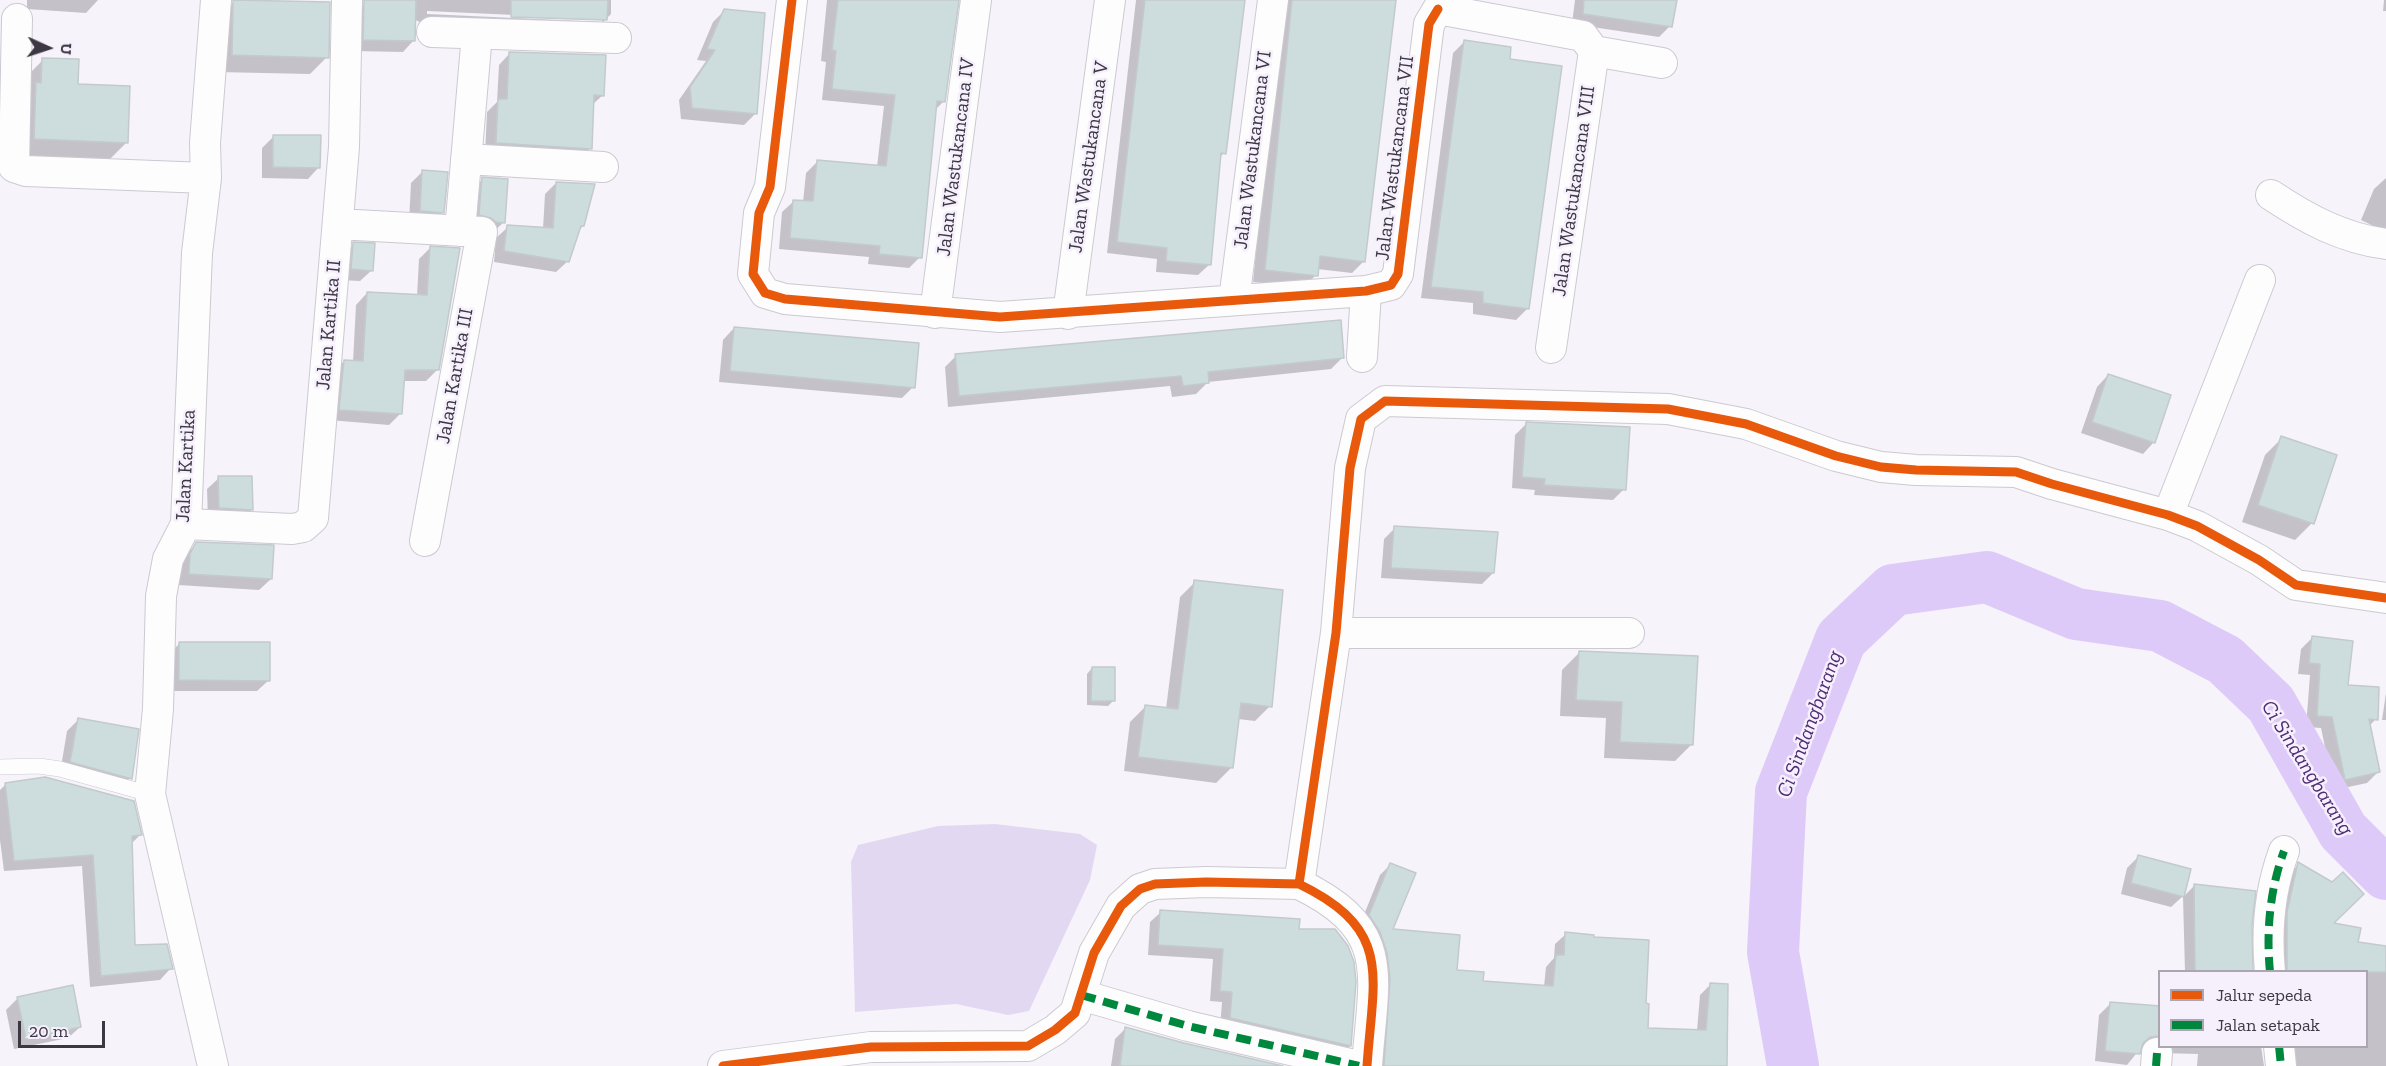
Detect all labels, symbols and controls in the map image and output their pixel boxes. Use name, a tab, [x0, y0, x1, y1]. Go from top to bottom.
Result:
north arrow	[18, 18, 78, 78]
text: U	[57, 43, 76, 55]
street label: Jalan Wastukancana VI	[1229, 50, 1277, 250]
street label: Jalan Wastukancana VII	[1371, 54, 1419, 262]
street label: Jalan Wastukancana IV	[932, 57, 980, 257]
street label: Jalan Wastukancana V	[1064, 60, 1114, 254]
street label: Jalan Wastukancana VIII	[1547, 84, 1601, 298]
street label: Jalan Kartika II	[311, 259, 347, 391]
street label: Jalan Kartika III	[431, 306, 479, 446]
street label: Jalan Kartika	[171, 409, 201, 523]
water label: Ci Sindangbarang	[1772, 647, 1848, 801]
water label: Ci Sindangbarang	[2255, 696, 2359, 840]
legend	[2158, 970, 2368, 1048]
text: Jalur sepeda	[2216, 984, 2312, 1006]
scale bar	[21, 1009, 108, 1047]
text: Jalan setapak	[2216, 1014, 2320, 1036]
text: 20 m	[29, 1020, 68, 1042]

